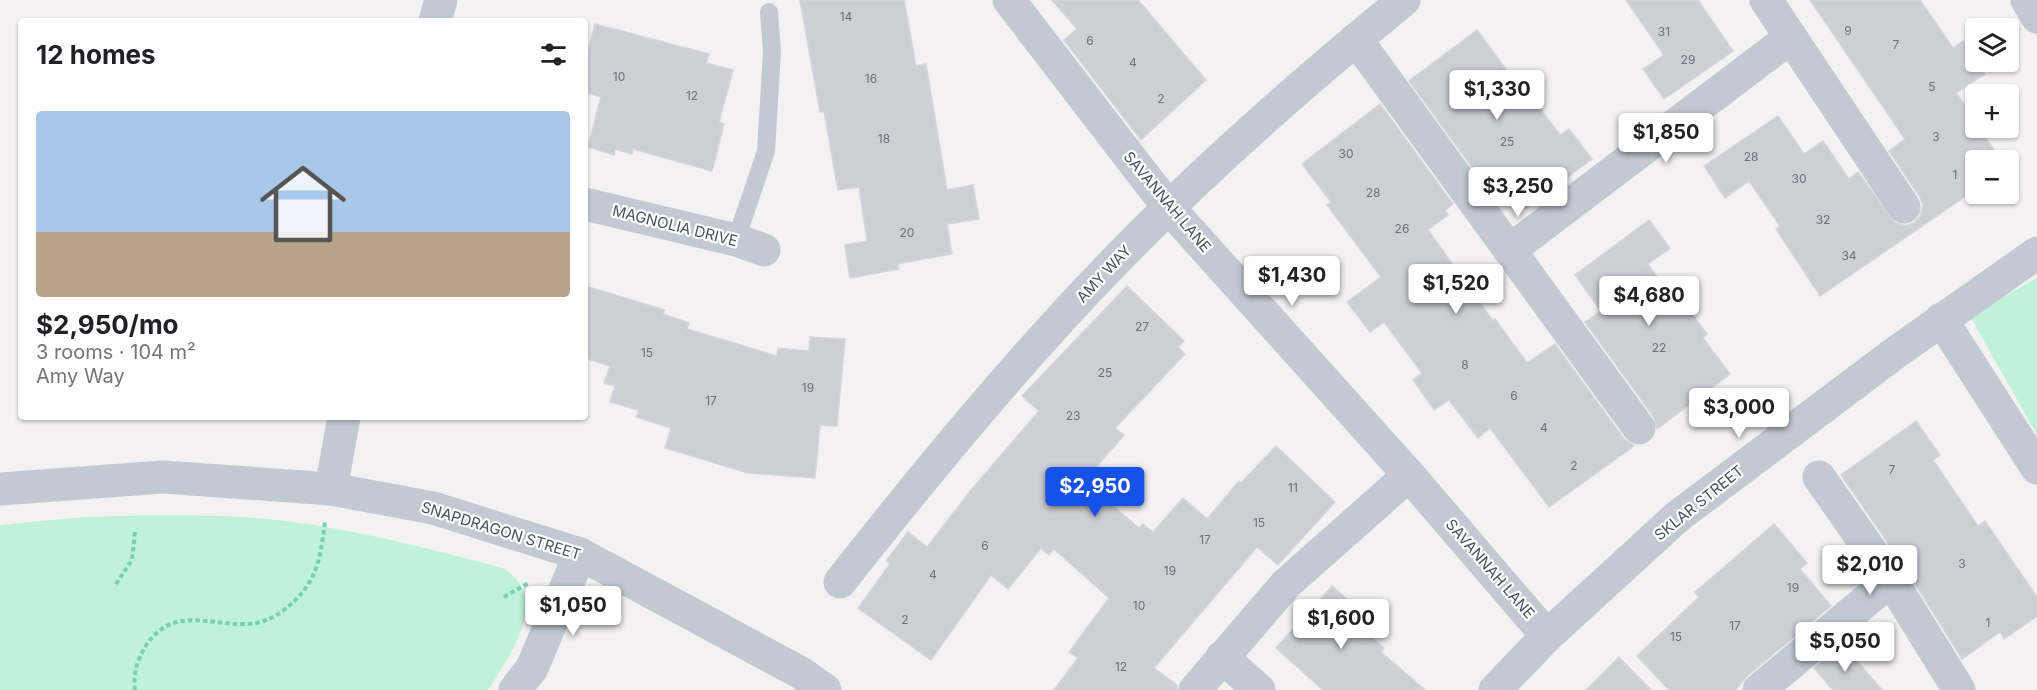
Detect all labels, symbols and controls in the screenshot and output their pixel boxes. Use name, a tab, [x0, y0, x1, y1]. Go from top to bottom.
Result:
house number: 14	[840, 9, 853, 24]
map controls	[1965, 18, 2019, 204]
button: layers	[1965, 18, 2019, 72]
house number: 9	[1844, 23, 1852, 38]
house number: 31	[1658, 24, 1670, 39]
house number: 6	[1086, 33, 1094, 48]
house number: 7	[1893, 37, 1900, 52]
icon: filters	[537, 38, 570, 71]
text: 12 homes	[36, 39, 156, 70]
house number: 29	[1681, 52, 1695, 67]
house number: 4	[1129, 55, 1137, 70]
house number: 10	[613, 69, 625, 84]
pin: $1,330	[1448, 70, 1546, 121]
house number: 16	[865, 71, 877, 86]
text: $1,330	[1463, 77, 1531, 101]
house number: 5	[1928, 79, 1936, 94]
button: +	[1965, 84, 2019, 138]
house number: 12	[686, 88, 698, 103]
house number: 2	[1157, 91, 1165, 106]
pin: $1,850	[1617, 113, 1715, 164]
text: $1,850	[1632, 120, 1700, 144]
house number: 3	[1932, 129, 1940, 144]
house number: 18	[878, 131, 890, 146]
house number: 25	[1500, 134, 1514, 149]
house number: 30	[1339, 146, 1353, 161]
street label: SAVANNAH LANE	[1120, 147, 1215, 256]
house number: 28	[1744, 149, 1758, 164]
icon: home	[249, 150, 357, 258]
button: −	[1965, 150, 2019, 204]
pin: $3,250	[1469, 167, 1567, 218]
house number: 1	[1953, 167, 1957, 182]
house number: 30	[1792, 171, 1806, 186]
text: $3,250	[1482, 174, 1554, 198]
house number: 28	[1366, 185, 1380, 200]
street label: MAGNOLIA DRIVE	[611, 201, 740, 250]
house number: 32	[1816, 212, 1830, 227]
house number: 26	[1395, 221, 1409, 236]
house number: 20	[900, 225, 914, 240]
street label: AMY WAY	[1072, 241, 1135, 306]
house number: 34	[1841, 248, 1857, 263]
pin: $1,430	[1243, 256, 1341, 307]
text: $1,430	[1258, 263, 1326, 287]
pin: $1,520	[1407, 264, 1505, 315]
text: $1,520	[1422, 271, 1490, 295]
pin: $4,680	[1600, 276, 1698, 327]
text: $4,680	[1613, 283, 1685, 307]
text: $2,950/mo	[36, 309, 179, 340]
house number: 27	[1135, 319, 1149, 334]
text: 3 rooms · 104 m²	[36, 340, 196, 364]
house number: 22	[1652, 340, 1666, 355]
house number: 15	[641, 345, 653, 360]
house number: 8	[1461, 357, 1469, 372]
text: Amy Way	[36, 364, 125, 388]
house number: 25	[1098, 365, 1112, 380]
house number: 19	[802, 380, 814, 395]
house number: 6	[1510, 388, 1518, 403]
pin: $3,000	[1690, 388, 1788, 439]
house number: 17	[705, 393, 717, 408]
text: $3,000	[1703, 395, 1775, 419]
house number: 23	[1066, 408, 1080, 423]
house number: 4	[1540, 420, 1548, 435]
house number: 2	[1570, 458, 1578, 473]
street label: SKLAR STREET	[1650, 461, 1747, 544]
house number: 7	[1889, 462, 1896, 477]
pin: $2,950	[1046, 467, 1144, 518]
text: $2,950	[1059, 474, 1131, 498]
house number: 11	[1288, 480, 1298, 495]
street label: SNAPDRAGON STREET	[419, 497, 583, 564]
house number: 15	[1253, 515, 1265, 530]
street label: SAVANNAH LANE	[1442, 515, 1539, 622]
house number: 17	[1199, 532, 1211, 547]
house number: 6	[981, 538, 989, 553]
pin: $2,010	[1821, 545, 1919, 596]
text: $2,010	[1836, 552, 1904, 576]
house number: 3	[1958, 556, 1966, 571]
house number: 19	[1164, 563, 1176, 578]
house number: 4	[929, 567, 937, 582]
house number: 19	[1787, 580, 1799, 595]
pin: $1,050	[524, 586, 622, 637]
text: $1,050	[539, 593, 607, 617]
house number: 10	[1133, 598, 1145, 613]
pin: $1,600	[1292, 599, 1390, 650]
text: $1,600	[1307, 606, 1375, 630]
house number: 2	[901, 612, 909, 627]
house number: 1	[1986, 615, 1990, 630]
house number: 17	[1729, 618, 1741, 633]
pin: $5,050	[1796, 622, 1894, 673]
house number: 15	[1670, 629, 1682, 644]
text: $5,050	[1809, 629, 1881, 653]
house number: 12	[1115, 659, 1127, 674]

